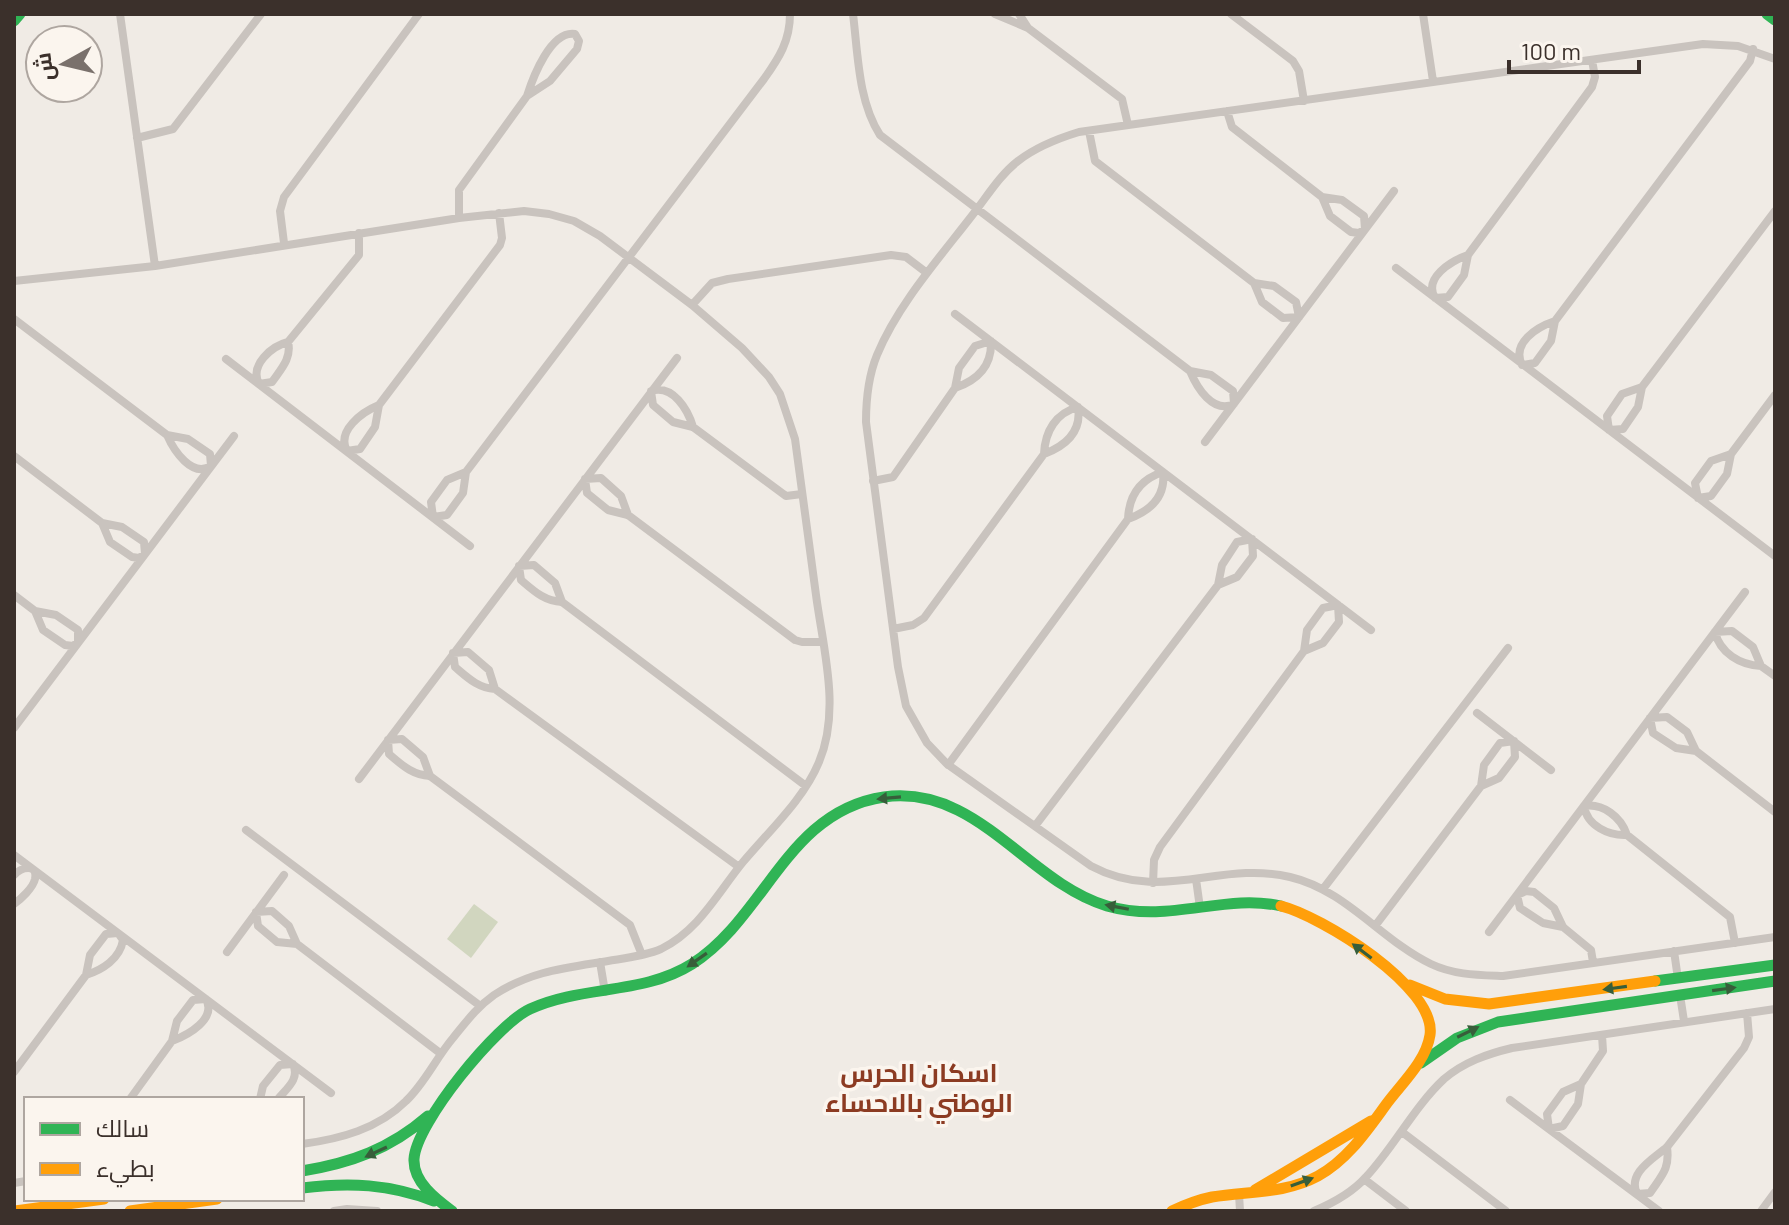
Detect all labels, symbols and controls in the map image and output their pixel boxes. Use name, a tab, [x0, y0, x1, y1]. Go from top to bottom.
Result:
north arrow	[24, 24, 104, 104]
scale bar	[1509, 24, 1639, 74]
text: 100 m	[1521, 36, 1581, 65]
text: ش	[28, 51, 60, 83]
one-way arrow	[876, 792, 901, 805]
one-way arrow	[1104, 900, 1129, 913]
one-way arrow	[1352, 944, 1372, 960]
one-way arrow	[686, 952, 707, 967]
one-way arrow	[1602, 982, 1627, 995]
one-way arrow	[1712, 982, 1737, 995]
one-way arrow	[1457, 1025, 1480, 1039]
district label: اسكان الحرس الوطني بالاحساء	[825, 1056, 1013, 1124]
legend	[24, 1097, 304, 1201]
text: سالك	[96, 1113, 149, 1142]
one-way arrow	[364, 1146, 387, 1159]
text: بطيء	[96, 1153, 155, 1188]
one-way arrow	[1290, 1175, 1314, 1188]

